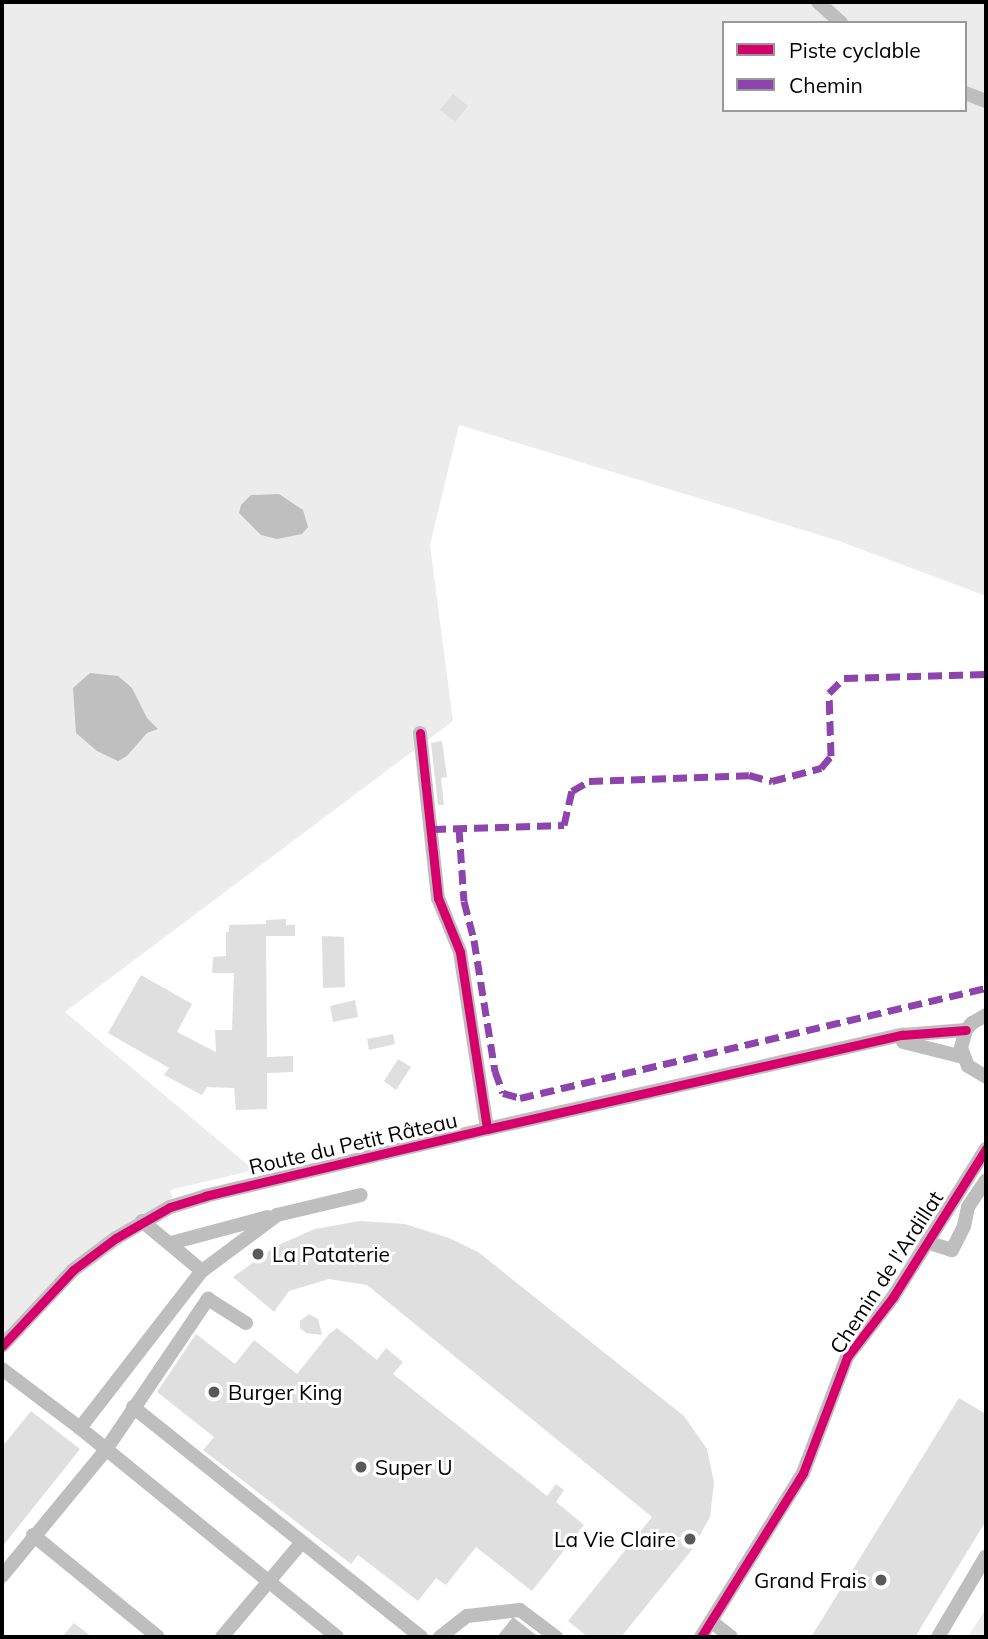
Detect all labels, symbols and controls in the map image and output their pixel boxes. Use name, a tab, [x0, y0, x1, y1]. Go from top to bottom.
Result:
legend	[722, 21, 967, 112]
text: Piste cyclable	[789, 37, 921, 63]
text: Chemin	[789, 72, 863, 98]
street label: Route du Petit Râteau	[246, 1107, 460, 1179]
street label: Chemin de l'Ardillat	[824, 1186, 948, 1358]
place label: La Pataterie	[272, 1241, 390, 1267]
marker: La Pataterie	[250, 1246, 266, 1262]
place label: Burger King	[228, 1379, 342, 1405]
marker: Burger King	[206, 1384, 222, 1400]
place label: Super U	[375, 1454, 453, 1480]
marker: Super U	[353, 1459, 369, 1475]
place label: La Vie Claire	[554, 1526, 676, 1552]
marker: La Vie Claire	[682, 1531, 698, 1547]
place label: Grand Frais	[754, 1567, 867, 1593]
marker: Grand Frais	[873, 1572, 889, 1588]

